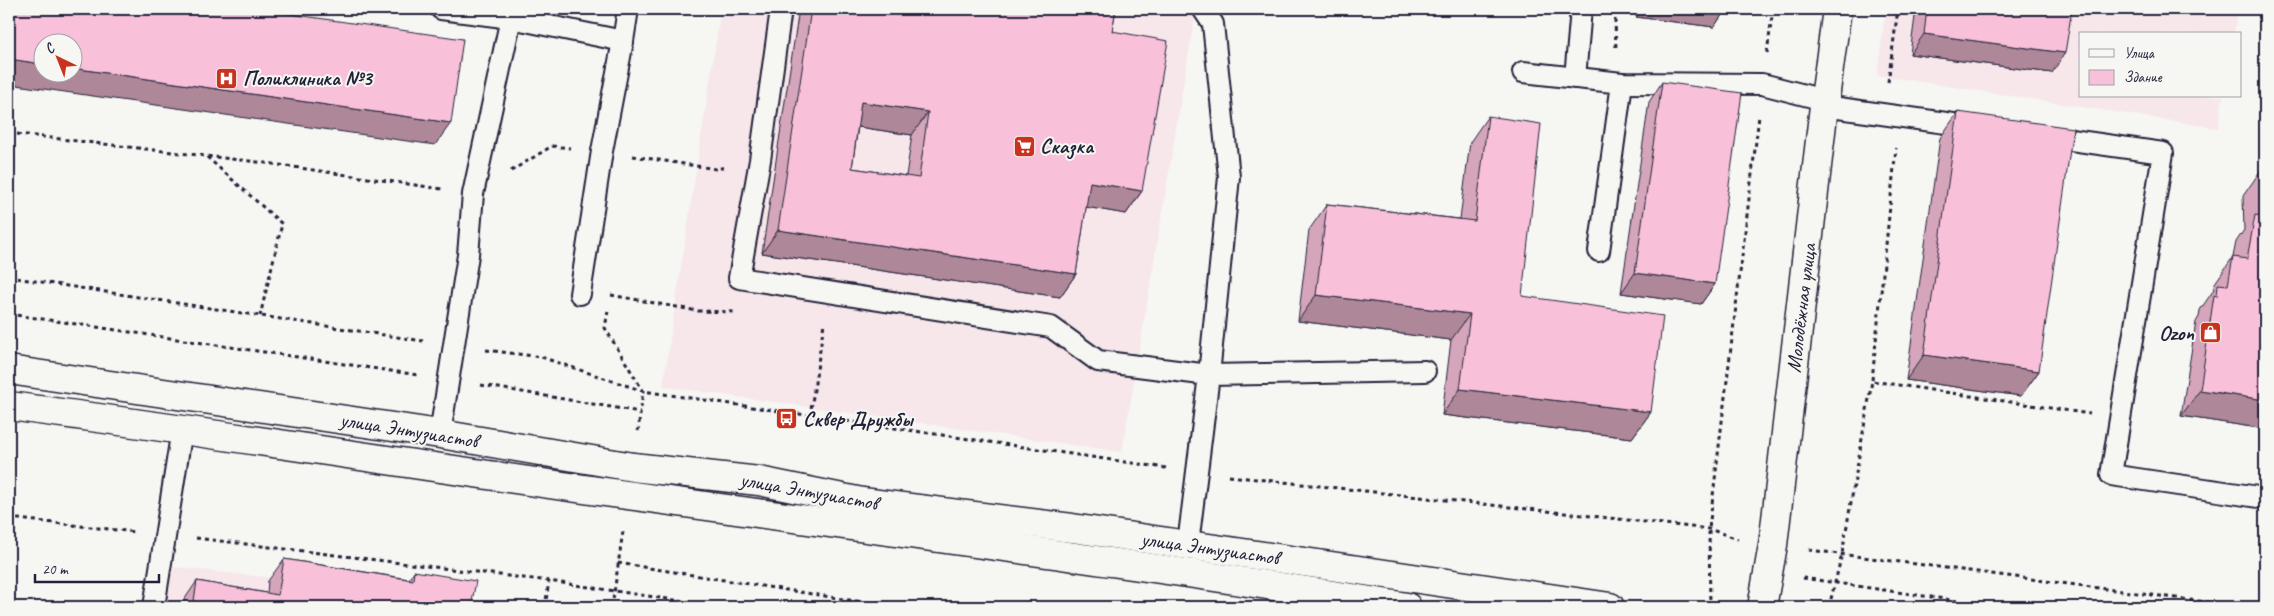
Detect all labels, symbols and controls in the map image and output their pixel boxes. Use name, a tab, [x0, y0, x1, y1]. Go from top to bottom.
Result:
north arrow	[32, 32, 82, 82]
legend	[2079, 32, 2242, 98]
text: С	[41, 39, 59, 57]
text: Улица	[2124, 44, 2155, 63]
place label: Поликлиника №3	[243, 65, 374, 91]
hospital icon: Поликлиника №3	[215, 66, 239, 90]
text: Здание	[2124, 68, 2163, 87]
place label: Сказка	[1040, 133, 1095, 160]
supermarket icon: Сказка	[1012, 134, 1036, 158]
street label: Молодёжная улица	[1780, 241, 1822, 374]
place label: Ozon	[2159, 320, 2194, 346]
shop icon: Ozon	[2198, 321, 2222, 345]
street label: улица Энтузиастов	[336, 406, 484, 454]
place label: Сквер Дружбы	[803, 406, 915, 433]
bus stop icon: Сквер Дружбы	[775, 407, 799, 431]
street label: улица Энтузиастов	[736, 466, 884, 517]
street label: улица Энтузиастов	[1137, 525, 1285, 571]
scale bar	[35, 551, 159, 583]
text: 20 m	[42, 560, 69, 579]

